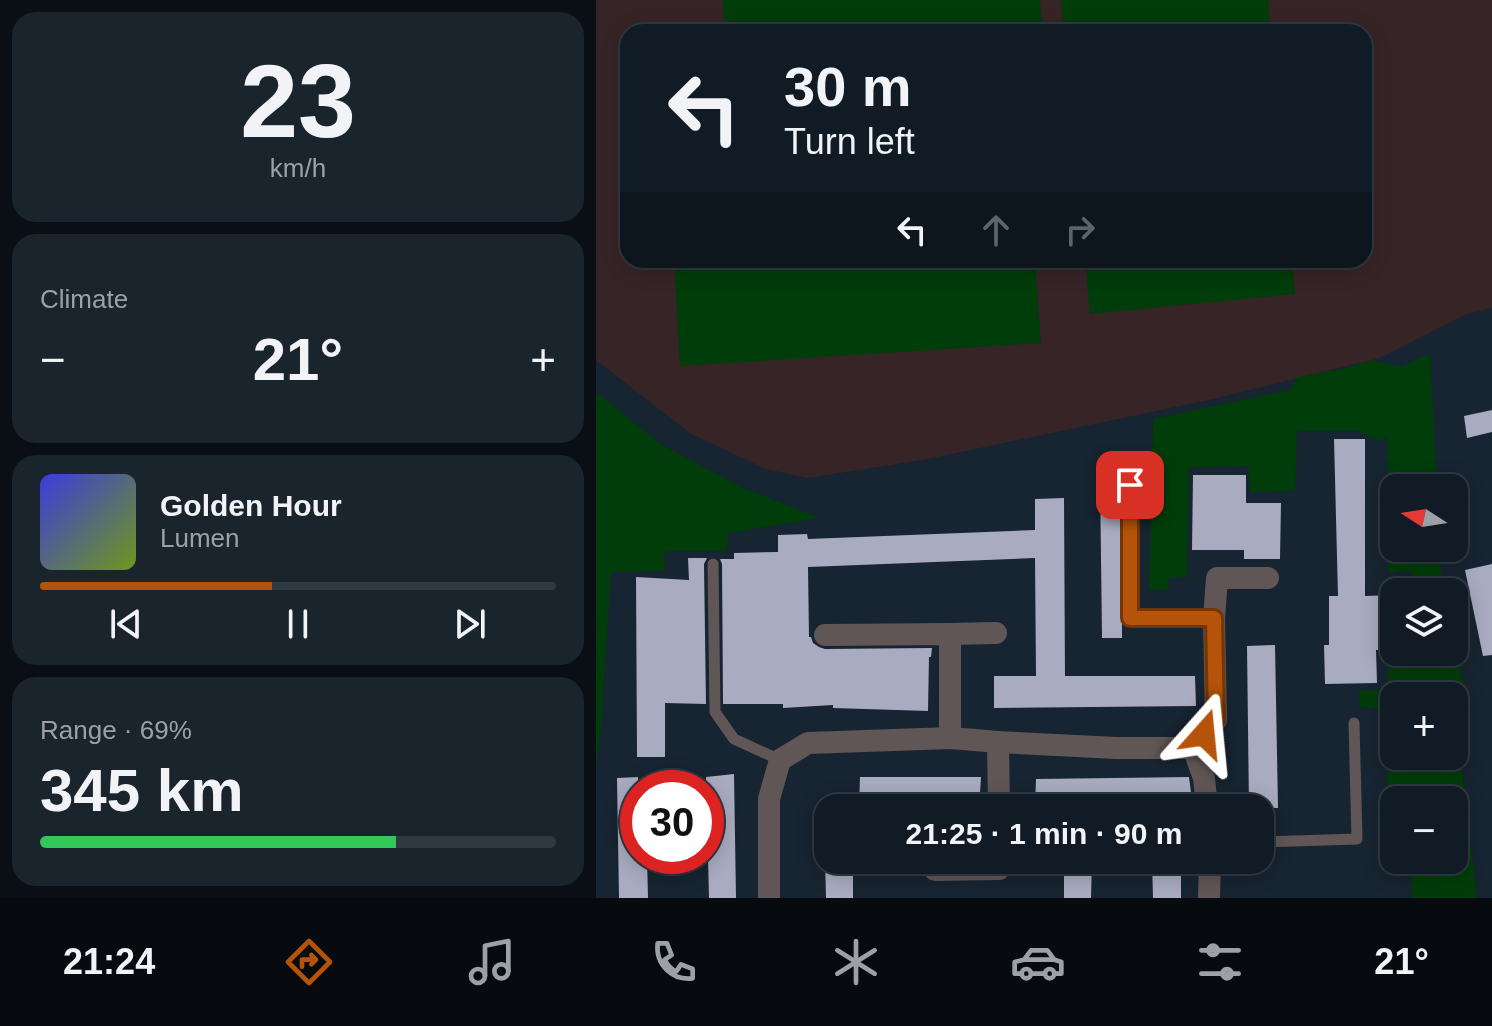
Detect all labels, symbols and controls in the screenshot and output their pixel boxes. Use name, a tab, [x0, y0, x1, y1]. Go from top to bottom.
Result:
text: 23	[240, 43, 356, 159]
text: 30 m	[784, 55, 912, 118]
icon: left	[652, 56, 756, 160]
text: Turn left	[784, 121, 915, 162]
text: km/h	[270, 153, 326, 183]
icon: left	[890, 208, 934, 252]
icon: ahead	[974, 208, 1018, 252]
icon: right	[1058, 208, 1102, 252]
text: Climate	[40, 284, 128, 314]
text: 21°	[253, 326, 343, 393]
text: −	[40, 335, 66, 384]
text: +	[530, 335, 556, 384]
pin	[1096, 451, 1164, 519]
icon: arrive	[1108, 463, 1152, 507]
north arrow	[1380, 474, 1468, 562]
map controls	[1380, 474, 1468, 874]
text: Golden Hour	[160, 489, 342, 522]
text: Lumen	[160, 523, 240, 553]
button: layers	[1380, 578, 1468, 666]
icon: previous	[104, 602, 148, 646]
icon: pause	[276, 602, 320, 646]
icon: next	[448, 602, 492, 646]
button: +	[1380, 682, 1468, 770]
position arrow	[1162, 692, 1246, 776]
text: Range · 69%	[40, 715, 192, 745]
text: 345 km	[40, 757, 244, 824]
speed limit sign: 30	[620, 770, 724, 874]
button: −	[1380, 786, 1468, 874]
text: 21:25 · 1 min · 90 m	[906, 817, 1182, 850]
icon: directions	[281, 934, 337, 990]
icon: music	[464, 934, 520, 990]
icon: phone	[646, 934, 702, 990]
icon: climate	[828, 934, 884, 990]
icon: car	[1010, 934, 1066, 990]
icon: filters	[1192, 934, 1248, 990]
text: 21:24	[63, 941, 155, 982]
text: 21°	[1374, 941, 1429, 982]

